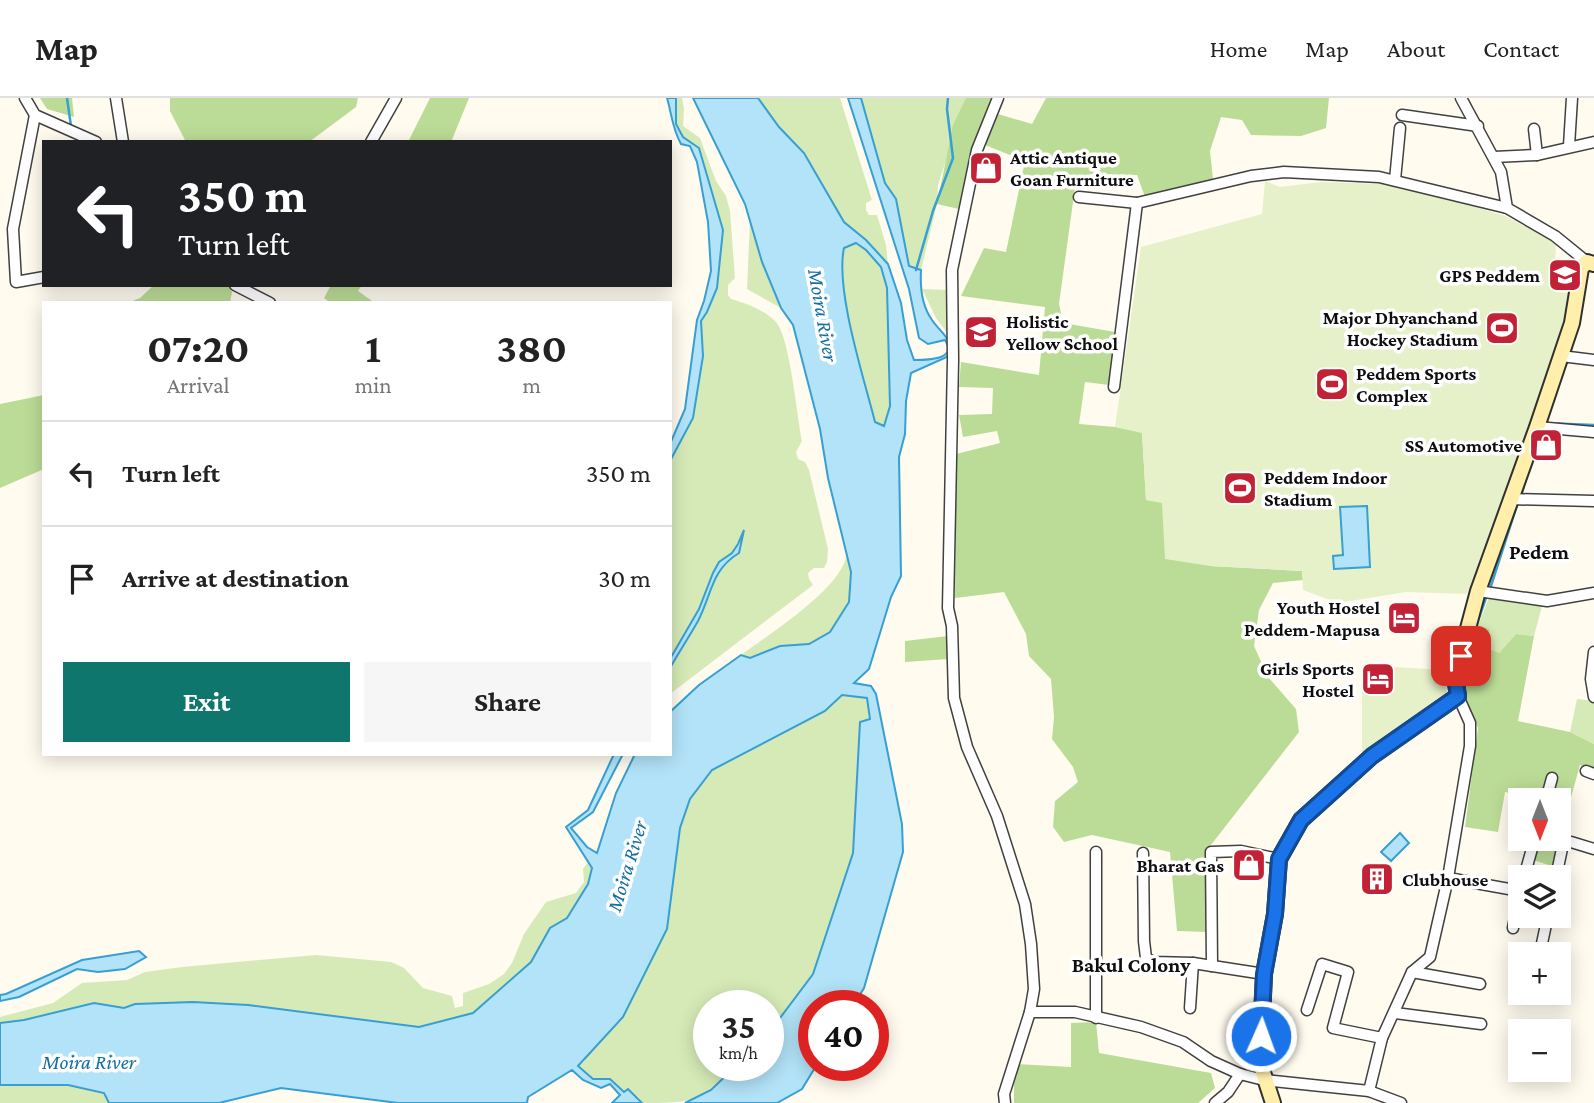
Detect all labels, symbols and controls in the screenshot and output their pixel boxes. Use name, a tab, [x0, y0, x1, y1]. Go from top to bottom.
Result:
text: Map	[35, 30, 98, 67]
text: Home	[1210, 35, 1267, 62]
text: Map	[1305, 35, 1349, 62]
text: About	[1387, 35, 1445, 62]
text: Contact	[1483, 35, 1559, 62]
place label: Attic Antique Goan Furniture	[1009, 147, 1134, 190]
shop icon: Attic Antique Goan Furniture	[967, 149, 1005, 187]
icon: left	[63, 168, 154, 259]
text: 350 m	[178, 168, 307, 223]
text: Turn left	[178, 226, 289, 262]
school or university icon: GPS Peddem	[1546, 256, 1584, 294]
place label: GPS Peddem	[1439, 265, 1540, 286]
water label: Moira River	[803, 266, 843, 364]
place label: Major Dhyanchand Hockey Stadium	[1323, 307, 1479, 350]
sports icon: Major Dhyanchand Hockey Stadium	[1483, 309, 1521, 347]
place label: Holistic Yellow School	[1006, 311, 1118, 354]
school or university icon: Holistic Yellow School	[962, 313, 1000, 351]
text: 07:20	[147, 324, 250, 371]
text: 1	[365, 324, 381, 371]
text: 380	[497, 324, 567, 371]
place label: Peddem Sports Complex	[1356, 363, 1476, 406]
sports icon: Peddem Sports Complex	[1313, 365, 1351, 403]
text: Arrival	[167, 372, 230, 398]
text: min	[355, 372, 392, 398]
text: m	[522, 372, 541, 398]
shop icon: SS Automotive	[1527, 426, 1565, 464]
place label: SS Automotive	[1405, 435, 1522, 456]
icon: left	[63, 455, 101, 493]
text: Turn left	[122, 459, 220, 488]
text: 350 m	[586, 459, 651, 488]
place label: Peddem Indoor Stadium	[1264, 467, 1388, 510]
sports icon: Peddem Indoor Stadium	[1221, 469, 1259, 507]
district label: Pedem	[1509, 540, 1569, 564]
icon: arrive	[63, 560, 101, 598]
text: Arrive at destination	[122, 564, 349, 593]
text: 30 m	[598, 564, 651, 593]
place label: Youth Hostel Peddem-Mapusa	[1244, 597, 1381, 640]
hotel icon: Youth Hostel Peddem-Mapusa	[1385, 599, 1423, 637]
pin	[1431, 626, 1491, 686]
icon: arrive	[1442, 637, 1480, 675]
place label: Girls Sports Hostel	[1260, 658, 1354, 701]
hotel icon: Girls Sports Hostel	[1359, 660, 1397, 698]
button: Exit	[63, 662, 350, 742]
button: Share	[364, 662, 651, 742]
north arrow	[1508, 788, 1572, 850]
map controls	[1508, 788, 1571, 1082]
water label: Moira River	[602, 817, 652, 915]
shop icon: Bharat Gas	[1230, 846, 1268, 884]
place label: Bharat Gas	[1136, 855, 1224, 876]
building icon: Clubhouse	[1358, 860, 1396, 898]
button: layers	[1508, 865, 1571, 928]
place label: Clubhouse	[1402, 869, 1489, 890]
button: +	[1508, 942, 1571, 1005]
district label: Bakul Colony	[1072, 953, 1191, 977]
speed limit sign: 40	[798, 990, 889, 1081]
position arrow	[1224, 999, 1298, 1073]
text: 35	[721, 1007, 756, 1046]
button: −	[1508, 1019, 1571, 1082]
text: km/h	[719, 1043, 758, 1063]
water label: Moira River	[41, 1050, 137, 1074]

